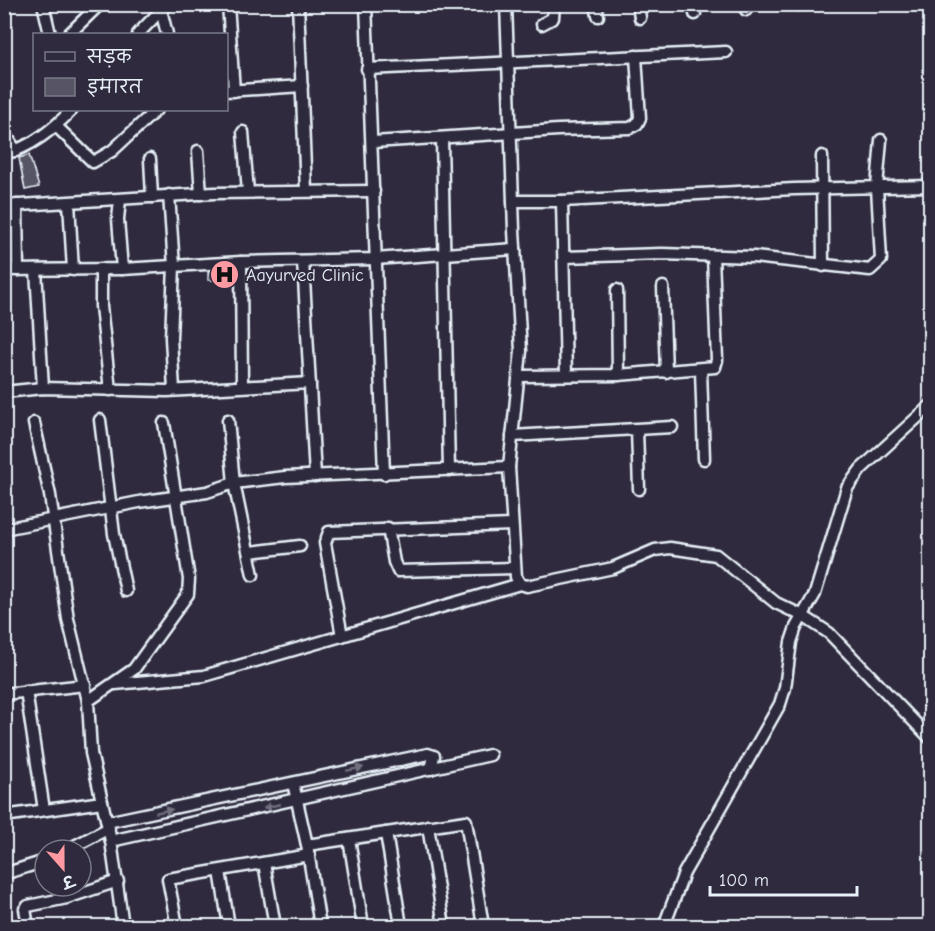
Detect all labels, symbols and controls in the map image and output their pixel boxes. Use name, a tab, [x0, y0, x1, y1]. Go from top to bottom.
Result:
legend	[33, 33, 228, 111]
text: सड़क	[86, 47, 132, 68]
text: इमारत	[87, 77, 143, 98]
hospital icon: Aayurved Clinic	[209, 259, 241, 291]
place label: Aayurved Clinic	[246, 265, 364, 286]
one-way arrow	[346, 764, 364, 774]
one-way arrow	[263, 801, 281, 811]
one-way arrow	[155, 806, 174, 815]
north arrow	[33, 838, 93, 898]
scale bar	[710, 859, 857, 897]
text: उ	[59, 870, 78, 892]
text: 100 m	[719, 870, 769, 891]

